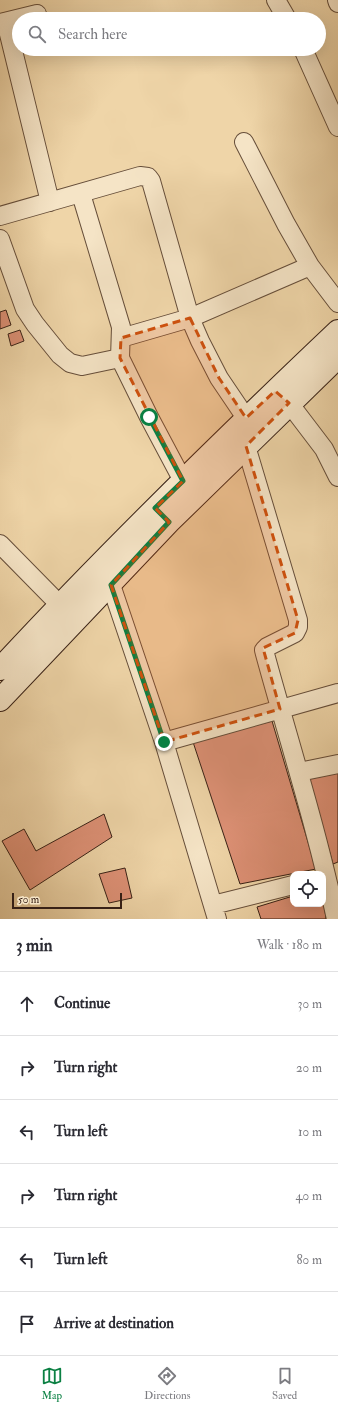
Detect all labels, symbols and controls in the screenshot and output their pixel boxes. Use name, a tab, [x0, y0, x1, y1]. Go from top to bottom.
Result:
search box	[12, 12, 326, 56]
icon: search	[26, 23, 48, 45]
text: Search here	[58, 25, 127, 44]
route start	[140, 408, 158, 426]
route end	[155, 733, 173, 751]
map controls	[290, 871, 326, 907]
button: locate	[290, 871, 326, 907]
scale bar	[12, 891, 122, 910]
text: 50 m	[18, 893, 39, 906]
text: 3 min	[16, 935, 53, 956]
text: Walk · 180 m	[257, 937, 322, 953]
icon: ahead	[16, 993, 38, 1015]
text: Continue	[54, 994, 110, 1013]
text: 30 m	[298, 996, 322, 1012]
icon: right	[16, 1057, 38, 1079]
text: Turn right	[54, 1058, 117, 1077]
text: 20 m	[296, 1060, 322, 1076]
icon: left	[16, 1121, 38, 1143]
text: Turn left	[54, 1122, 108, 1141]
text: 10 m	[298, 1124, 322, 1140]
icon: right	[16, 1185, 38, 1207]
text: Turn right	[54, 1186, 117, 1205]
text: 40 m	[296, 1188, 322, 1204]
icon: left	[16, 1249, 38, 1271]
text: Turn left	[54, 1250, 108, 1269]
text: 80 m	[296, 1252, 322, 1268]
icon: arrive	[16, 1313, 38, 1335]
text: Arrive at destination	[54, 1314, 174, 1333]
tab: Map	[41, 1365, 63, 1402]
tab: Directions	[144, 1365, 191, 1402]
tab: Saved	[272, 1365, 297, 1402]

